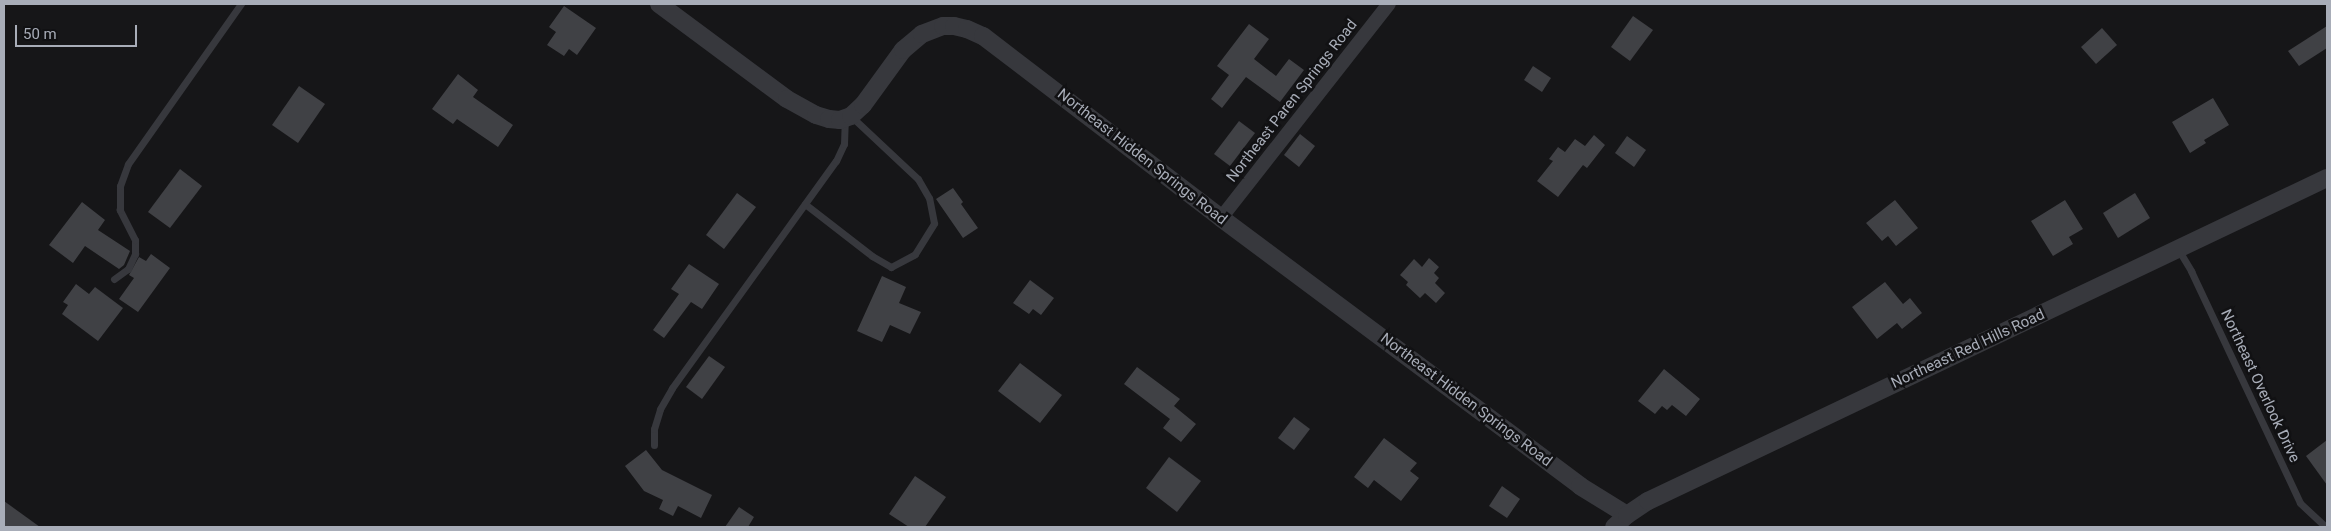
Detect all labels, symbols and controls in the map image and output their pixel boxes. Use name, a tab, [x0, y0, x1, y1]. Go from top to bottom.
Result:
scale bar	[18, 15, 140, 47]
street label: Northeast Paren Springs Road	[1223, 16, 1361, 186]
text: 50 m	[23, 25, 57, 43]
street label: Northeast Hidden Springs Road	[1054, 85, 1230, 229]
street label: Northeast Red Hills Road	[1888, 306, 2048, 392]
street label: Northeast Overlook Drive	[2217, 307, 2303, 465]
street label: Northeast Hidden Springs Road	[1377, 330, 1555, 470]

